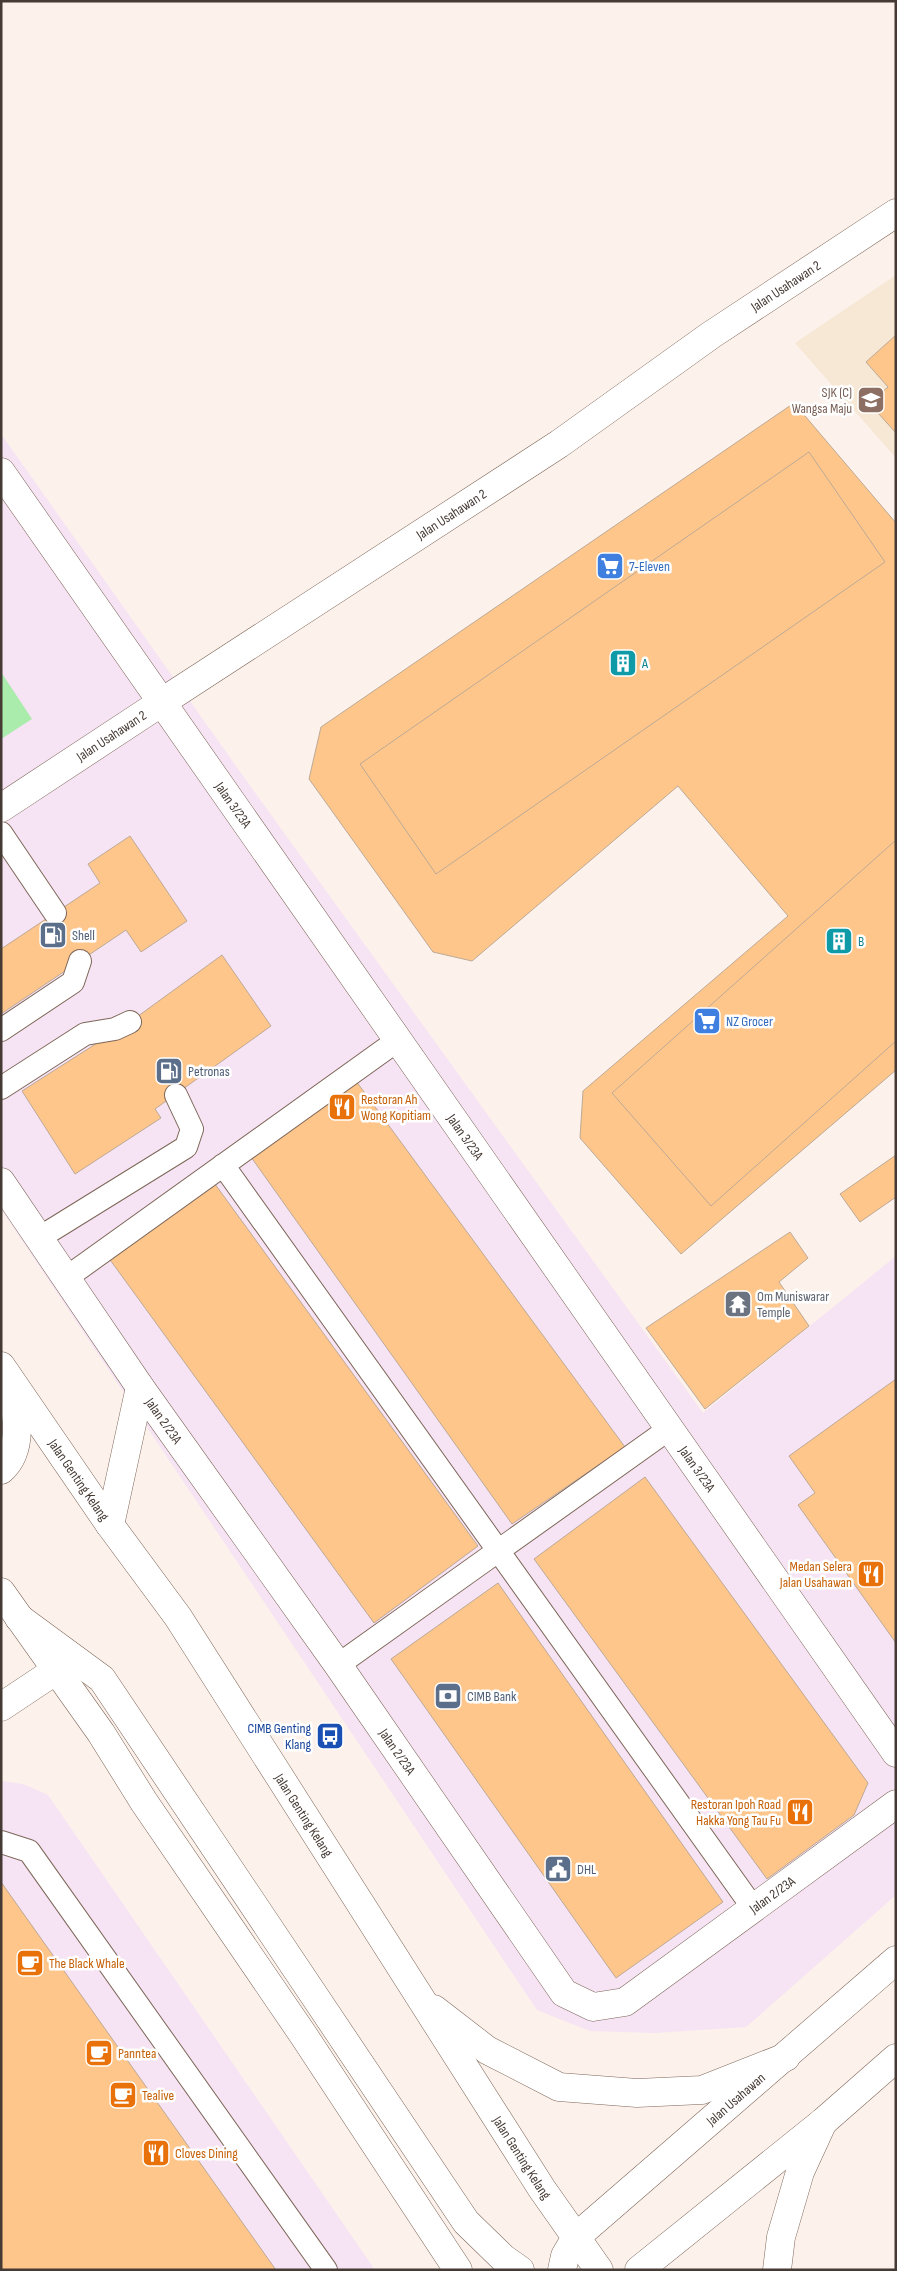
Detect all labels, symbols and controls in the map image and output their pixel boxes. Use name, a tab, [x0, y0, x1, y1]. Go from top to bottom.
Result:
street label: Jalan Usahawan 2	[747, 256, 824, 315]
place label: SJK (C) Wangsa Maju	[792, 384, 852, 417]
school or university icon: SJK (C) Wangsa Maju	[856, 385, 886, 415]
street label: Jalan Usahawan 2	[412, 485, 490, 544]
supermarket icon: 7-Eleven	[595, 551, 625, 581]
place label: 7-Eleven	[629, 558, 670, 575]
building icon: A	[608, 648, 638, 678]
place label: A	[641, 655, 649, 672]
street label: Jalan Usahawan 2	[72, 706, 150, 765]
street label: Jalan 3/23A	[211, 778, 256, 832]
fuel station icon: Shell	[38, 920, 68, 950]
building icon: B	[824, 926, 854, 956]
place label: Shell	[72, 927, 95, 944]
place label: B	[858, 933, 864, 950]
supermarket icon: NZ Grocer	[692, 1006, 722, 1036]
place label: NZ Grocer	[726, 1013, 773, 1030]
fuel station icon: Petronas	[154, 1056, 184, 1086]
place label: Petronas	[188, 1063, 230, 1080]
place label: Restoran Ah Wong Kopitiam	[361, 1091, 431, 1124]
restaurant icon: Restoran Ah Wong Kopitiam	[327, 1092, 357, 1122]
street label: Jalan 3/23A	[443, 1110, 488, 1164]
place label: Om Muniswarar Temple	[757, 1288, 829, 1321]
temple icon: Om Muniswarar Temple	[723, 1289, 753, 1319]
street label: Jalan 2/23A	[141, 1394, 187, 1448]
street label: Jalan Genting Kelang	[45, 1435, 113, 1524]
street label: Jalan 3/23A	[675, 1442, 720, 1496]
place label: Medan Selera Jalan Usahawan	[779, 1558, 852, 1591]
restaurant icon: Medan Selera Jalan Usahawan	[856, 1559, 886, 1589]
bank icon: CIMB Bank	[433, 1681, 463, 1711]
place label: CIMB Bank	[467, 1688, 517, 1705]
place label: CIMB Genting Klang	[247, 1720, 311, 1753]
bus stop icon: CIMB Genting Klang	[315, 1721, 345, 1751]
street label: Jalan 2/23A	[375, 1724, 420, 1779]
street label: Jalan Genting Kelang	[271, 1770, 337, 1860]
place label: Restoran Ipoh Road Hakka Yong Tau Fu	[691, 1796, 781, 1829]
restaurant icon: Restoran Ipoh Road Hakka Yong Tau Fu	[785, 1797, 815, 1827]
public building icon: DHL	[543, 1854, 573, 1884]
place label: DHL	[577, 1861, 596, 1878]
street label: Jalan 2/23A	[745, 1872, 799, 1917]
cafe icon: The Black Whale	[15, 1948, 45, 1978]
place label: The Black Whale	[49, 1955, 125, 1972]
cafe icon: Panntea	[84, 2038, 114, 2068]
place label: Panntea	[118, 2045, 156, 2062]
street label: Jalan Usahawan	[702, 2069, 768, 2130]
cafe icon: Tealive	[108, 2080, 138, 2110]
place label: Tealive	[142, 2087, 174, 2104]
street label: Jalan Genting Kelang	[489, 2112, 555, 2203]
restaurant icon: Cloves Dining	[141, 2138, 171, 2168]
place label: Cloves Dining	[175, 2145, 238, 2162]

